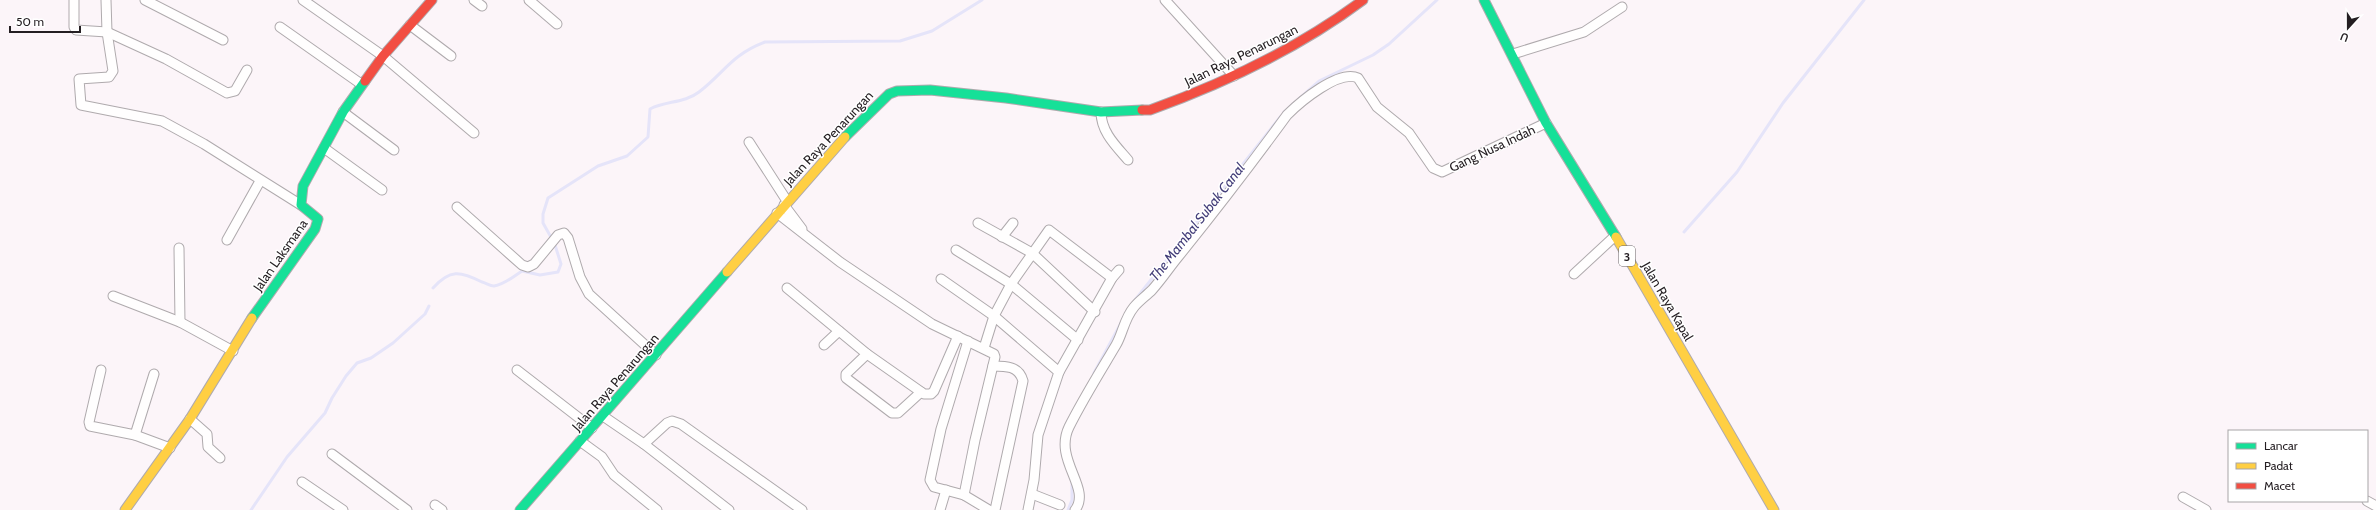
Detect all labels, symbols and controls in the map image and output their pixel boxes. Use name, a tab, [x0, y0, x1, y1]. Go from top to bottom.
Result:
scale bar	[10, 8, 80, 34]
north arrow	[2328, 8, 2368, 48]
text: 50 m	[16, 14, 44, 29]
street label: Jalan Raya Penarungan	[1181, 21, 1300, 90]
text: U	[2338, 29, 2351, 45]
street label: Jalan Raya Penarungan	[779, 87, 876, 190]
street label: Gang Nusa Indah	[1446, 121, 1538, 175]
water label: The Mambal Subak Canal	[1145, 159, 1249, 285]
street label: Jalan Laksmana	[249, 215, 311, 295]
road number: 3	[1619, 246, 1635, 266]
street label: Jalan Raya Kapal	[1638, 258, 1697, 343]
street label: Jalan Raya Penarungan	[568, 330, 662, 435]
legend	[2228, 430, 2368, 502]
text: Lancar	[2264, 438, 2298, 453]
text: Padat	[2264, 458, 2293, 473]
text: Macet	[2264, 478, 2295, 493]

